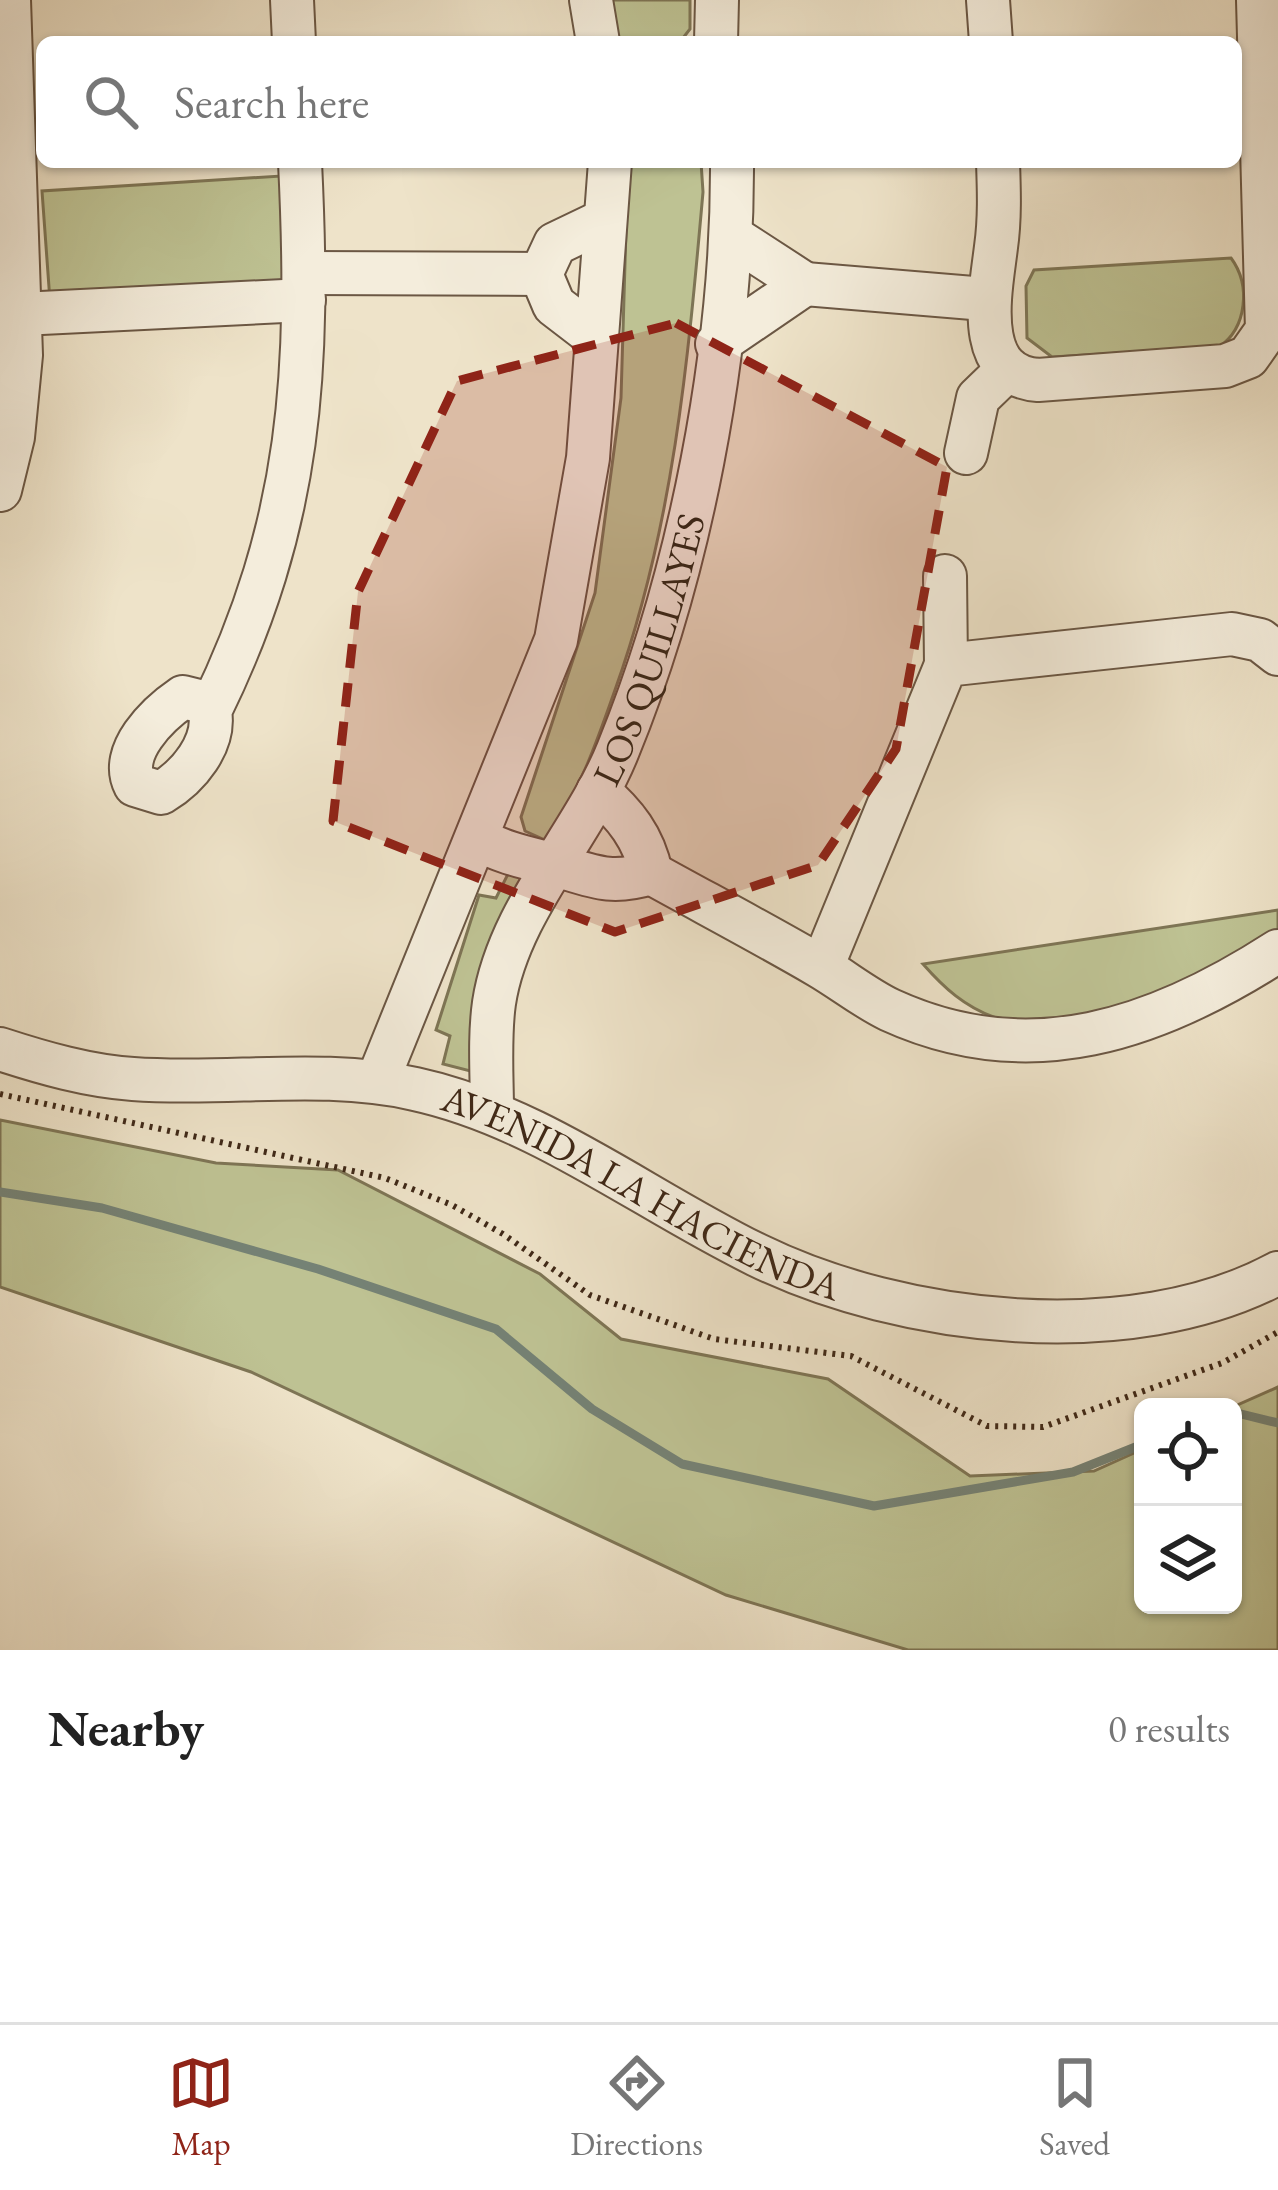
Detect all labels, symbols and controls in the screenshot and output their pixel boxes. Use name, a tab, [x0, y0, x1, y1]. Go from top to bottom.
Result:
search box	[36, 36, 1242, 168]
icon: search	[78, 69, 144, 135]
text: Search here	[174, 73, 369, 131]
street label: LOS QUILLAYES	[580, 509, 716, 794]
street label: AVENIDA LA HACIENDA	[434, 1071, 848, 1312]
map controls	[1134, 1398, 1242, 1614]
button: locate	[1134, 1398, 1242, 1506]
button: layers	[1134, 1506, 1242, 1614]
text: Nearby	[48, 1695, 204, 1761]
text: 0 results	[1108, 1703, 1230, 1754]
tab: Map	[168, 2050, 234, 2165]
tab: Directions	[570, 2050, 703, 2165]
tab: Saved	[1039, 2050, 1110, 2165]

